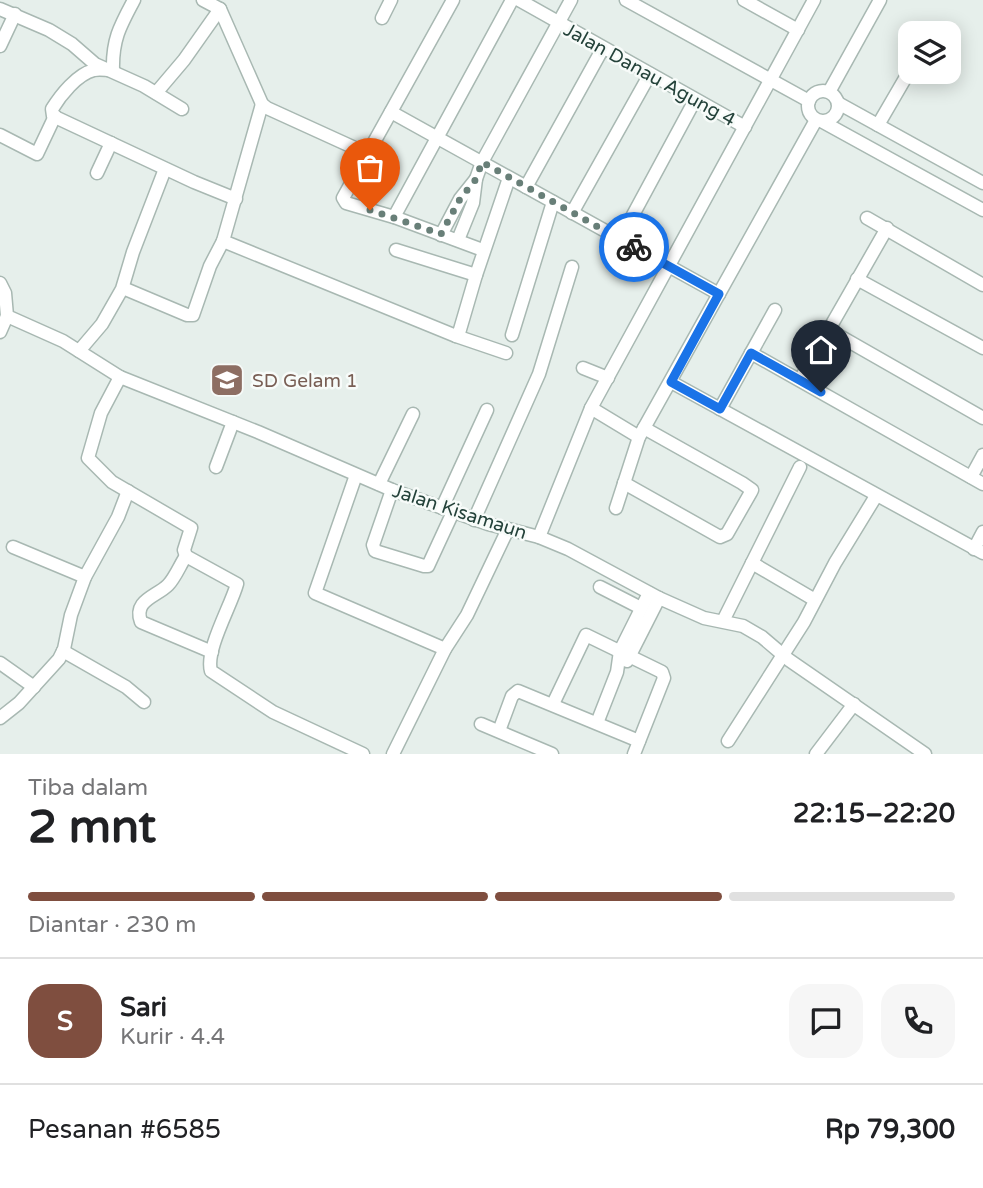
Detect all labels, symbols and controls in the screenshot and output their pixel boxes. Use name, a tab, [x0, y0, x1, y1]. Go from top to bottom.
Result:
street label: Jalan Danau Agung 4	[560, 19, 739, 131]
map controls	[898, 21, 961, 84]
button: layers	[898, 21, 961, 84]
pin	[340, 138, 400, 210]
icon: bag	[351, 149, 389, 187]
courier	[599, 212, 669, 282]
icon: bike	[615, 228, 653, 266]
pin	[791, 320, 851, 392]
icon: home	[802, 331, 840, 369]
school or university icon: SD Gelam 1	[208, 361, 246, 399]
place label: SD Gelam 1	[252, 370, 358, 392]
street label: Jalan Kisamaun	[390, 480, 530, 544]
text: Tiba dalam	[28, 774, 148, 802]
text: 22:15–22:20	[793, 798, 955, 829]
text: 2 mnt	[28, 800, 156, 855]
text: Diantar · 230 m	[28, 911, 196, 939]
button: chat	[789, 984, 863, 1058]
button: phone	[881, 984, 955, 1058]
text: Sari	[120, 992, 167, 1023]
text: S	[57, 1006, 73, 1037]
text: Kurir · 4.4	[120, 1023, 225, 1051]
text: Pesanan #6585	[28, 1114, 221, 1145]
text: Rp 79,300	[825, 1114, 955, 1145]

